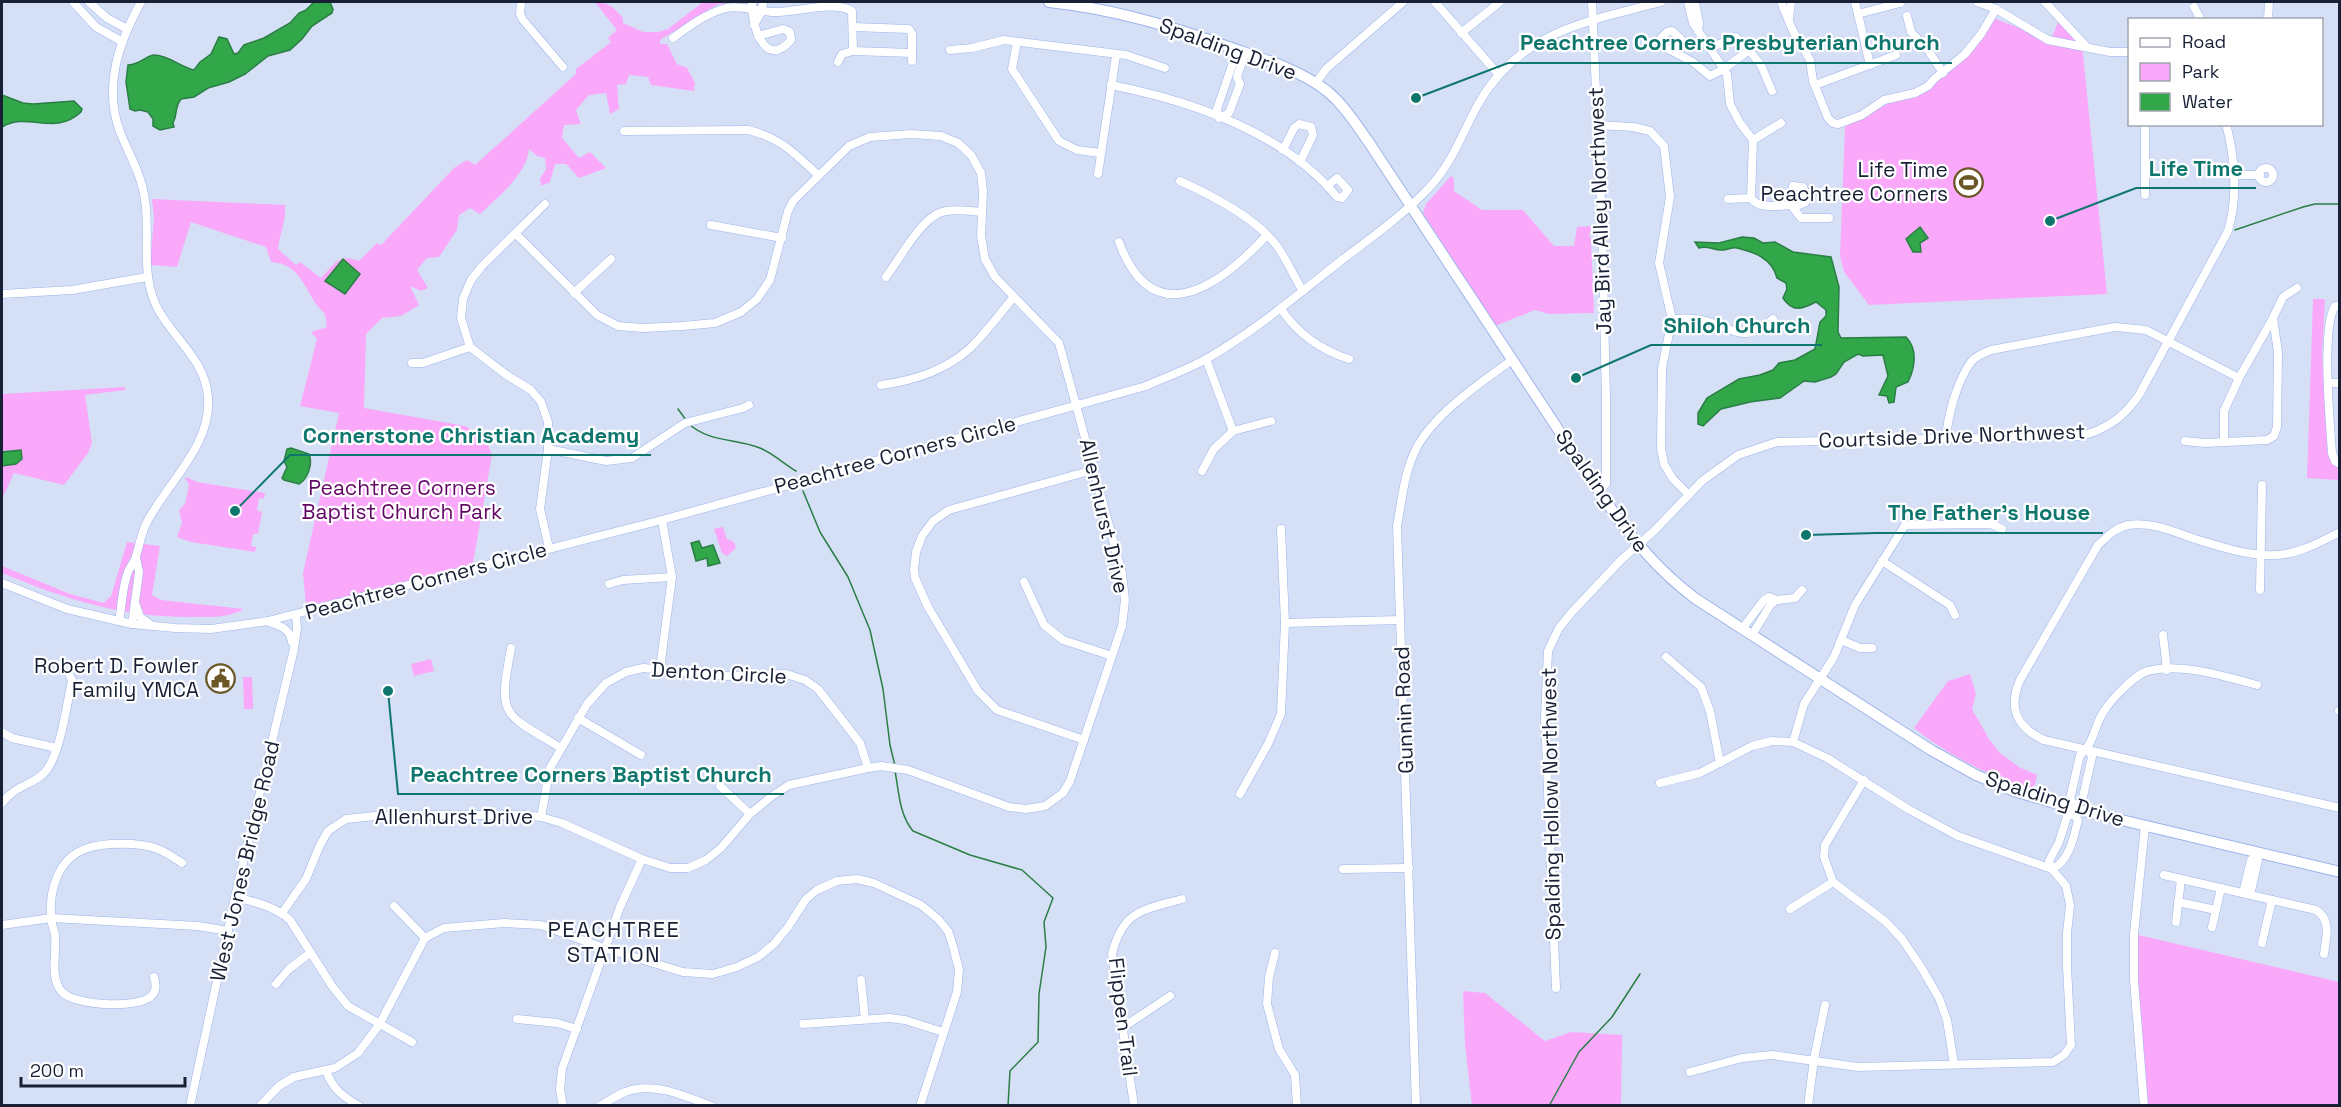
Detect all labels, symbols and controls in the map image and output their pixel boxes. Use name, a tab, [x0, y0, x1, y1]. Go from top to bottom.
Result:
street label: Spalding Drive	[1156, 11, 1301, 86]
legend	[2128, 18, 2323, 126]
callout: Peachtree Corners Presbyterian Church	[1508, 23, 1952, 63]
text: Peachtree Corners Presbyterian Church	[1520, 28, 1940, 56]
text: Road	[2182, 30, 2226, 53]
text: Park	[2182, 60, 2220, 83]
street label: Jay Bird Alley Northwest	[1582, 87, 1617, 336]
text: Water	[2182, 90, 2233, 113]
callout: Life Time	[2136, 148, 2256, 188]
text: Life Time	[2149, 154, 2243, 182]
place label: Life Time Peachtree Corners	[1760, 156, 1948, 207]
sports icon: Life Time Peachtree Corners	[1953, 166, 1985, 198]
callout: Shiloh Church	[1651, 305, 1822, 345]
text: Shiloh Church	[1663, 311, 1811, 339]
street label: Peachtree Corners Circle	[771, 409, 1019, 500]
callout: Cornerstone Christian Academy	[290, 415, 651, 455]
street label: Courtside Drive Northwest	[1818, 417, 2086, 454]
text: Cornerstone Christian Academy	[303, 421, 639, 449]
street label: Spalding Drive	[1550, 424, 1655, 558]
street label: Allenhurst Drive	[1074, 436, 1135, 596]
park label: Peachtree Corners Baptist Church Park	[302, 474, 502, 525]
callout: The Father's House	[1876, 493, 2103, 533]
text: The Father's House	[1888, 498, 2090, 526]
street label: Peachtree Corners Circle	[302, 535, 550, 626]
street label: Gunnin Road	[1388, 646, 1419, 774]
place label: Robert D. Fowler Family YMCA	[34, 652, 199, 703]
street label: Denton Circle	[651, 655, 788, 690]
public building icon: Robert D. Fowler Family YMCA	[204, 662, 236, 694]
street label: Spalding Hollow Northwest	[1535, 667, 1566, 941]
street label: West Jones Bridge Road	[204, 738, 285, 984]
callout: Peachtree Corners Baptist Church	[398, 754, 784, 794]
text: Peachtree Corners Baptist Church	[410, 760, 772, 788]
street label: Spalding Drive	[1982, 765, 2128, 833]
street label: Allenhurst Drive	[375, 803, 533, 830]
district label: PEACHTREE STATION	[548, 915, 680, 968]
street label: Flippen Trail	[1103, 956, 1144, 1078]
scale bar	[21, 1050, 184, 1088]
text: 200 m	[30, 1059, 84, 1082]

